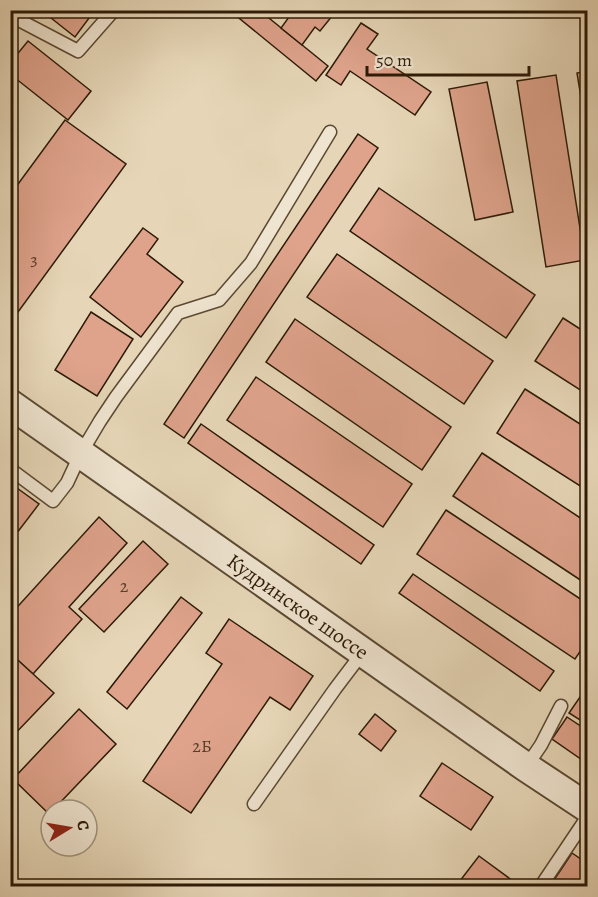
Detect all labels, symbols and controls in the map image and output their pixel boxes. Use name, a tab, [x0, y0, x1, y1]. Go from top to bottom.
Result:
scale bar	[367, 39, 529, 77]
text: 50 m	[376, 48, 412, 72]
house number: 3	[30, 247, 38, 271]
street label: Кудринское шоссе	[221, 547, 374, 666]
house number: 2	[120, 574, 129, 598]
house number: 2Б	[192, 734, 212, 758]
north arrow	[39, 798, 99, 858]
text: С	[71, 818, 95, 832]

